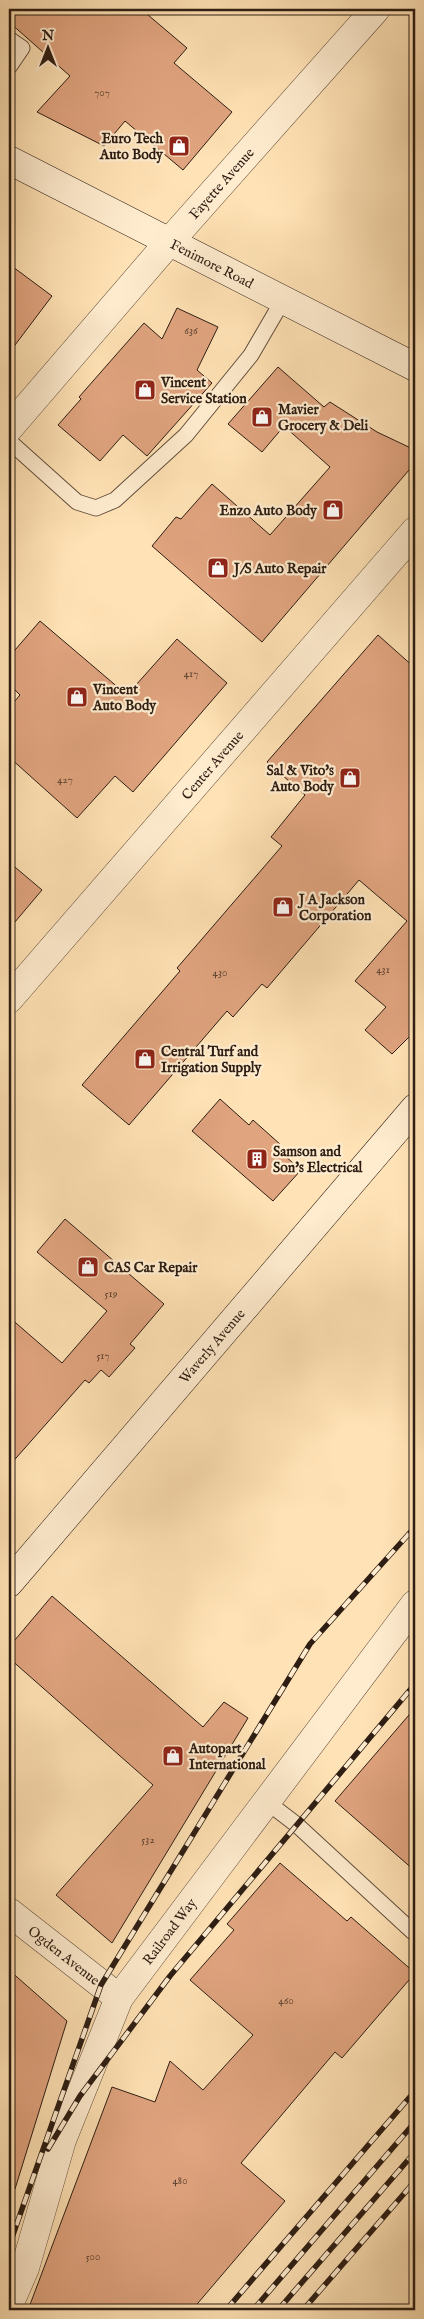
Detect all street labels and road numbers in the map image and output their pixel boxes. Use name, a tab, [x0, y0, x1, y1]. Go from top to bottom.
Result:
street label: Fayette Avenue	[186, 144, 259, 223]
street label: Fenimore Road	[167, 236, 257, 293]
street label: Center Avenue	[178, 727, 248, 804]
street label: Waverly Avenue	[176, 1305, 250, 1388]
street label: Railroad Way	[139, 1895, 201, 1969]
street label: Ogden Avenue	[24, 1922, 104, 1990]

